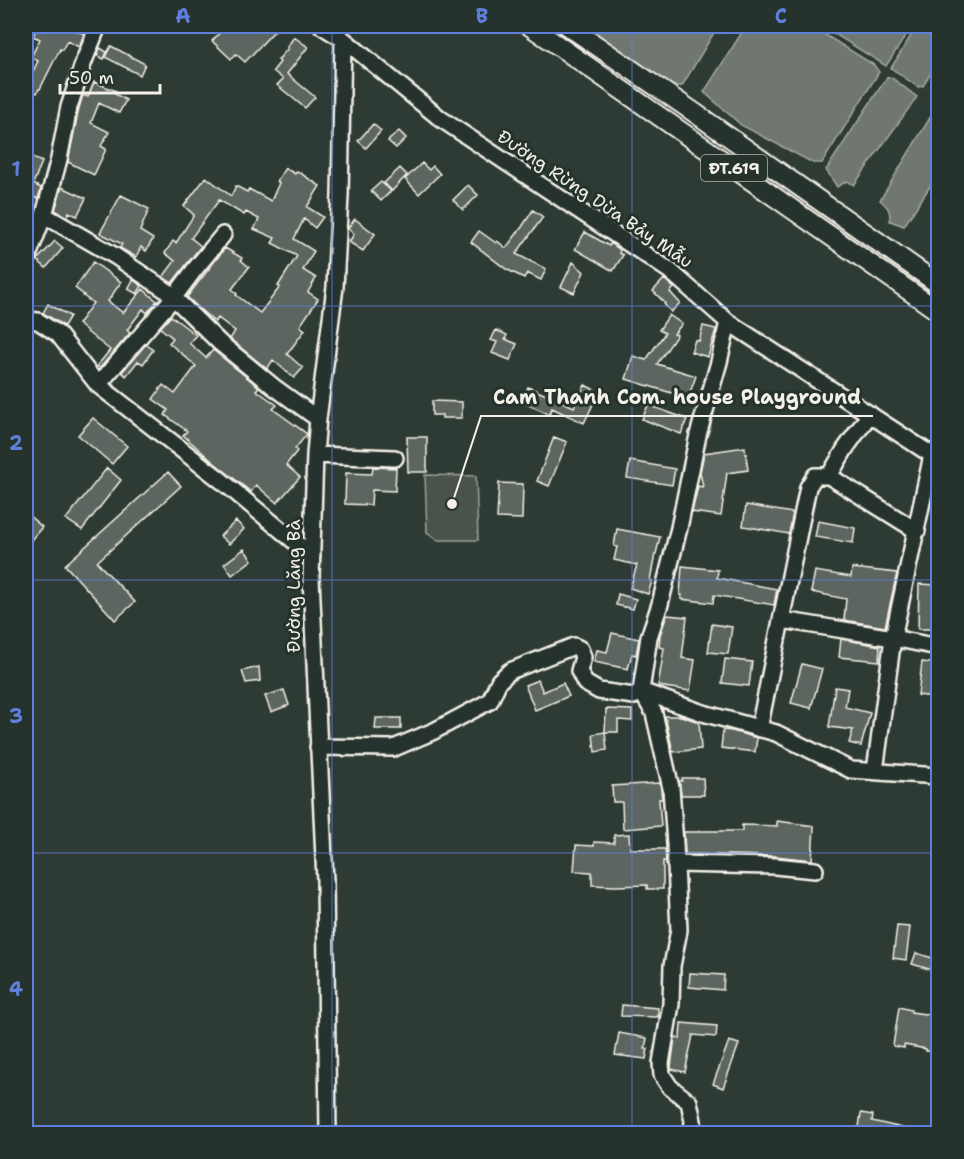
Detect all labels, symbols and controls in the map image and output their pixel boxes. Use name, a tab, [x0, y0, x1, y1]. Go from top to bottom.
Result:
text: A	[175, 3, 191, 29]
text: B	[476, 3, 488, 29]
text: C	[775, 3, 787, 29]
scale bar	[60, 57, 160, 95]
text: 50 m	[69, 66, 114, 90]
street label: Đường Rừng Dừa Bảy Mẫu	[493, 124, 697, 274]
road number: ĐT.619	[701, 155, 767, 181]
text: 1	[11, 156, 21, 182]
callout: Cam Thanh Com. house Playground	[481, 378, 873, 416]
text: Cam Thanh Com. house Playground	[493, 384, 861, 410]
text: 2	[9, 430, 23, 456]
street label: Đường Lăng Bà	[282, 519, 306, 653]
text: 3	[9, 703, 23, 729]
text: 4	[9, 976, 23, 1002]

